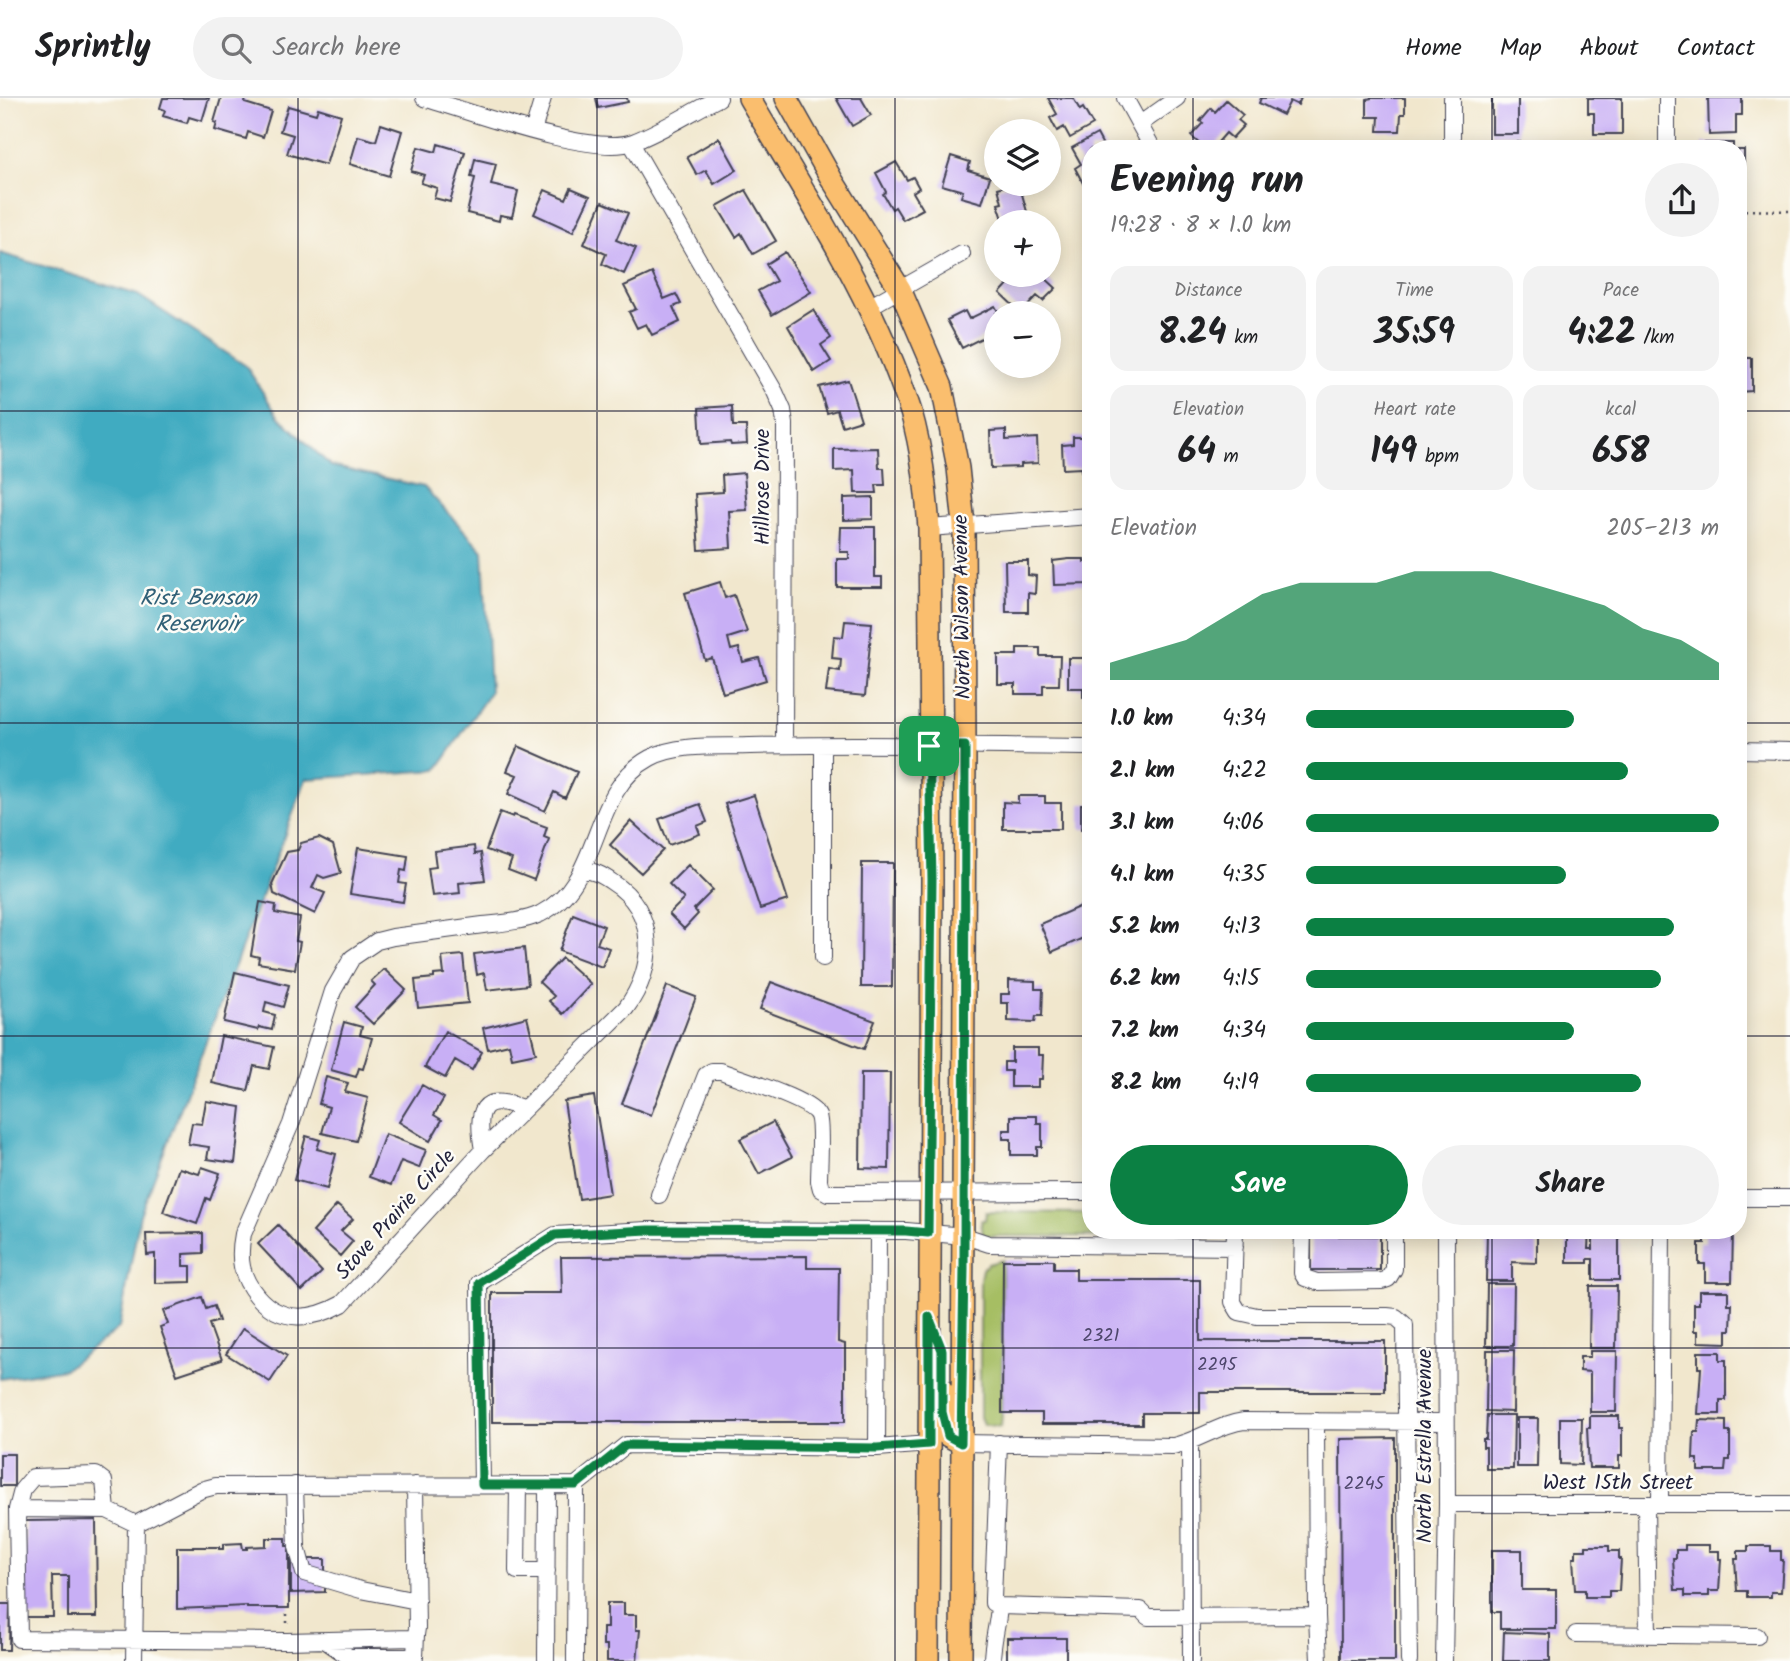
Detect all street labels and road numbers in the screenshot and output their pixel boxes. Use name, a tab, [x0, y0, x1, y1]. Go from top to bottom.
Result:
street label: Hillrose Drive	[747, 428, 780, 545]
street label: North Wilson Avenue	[945, 514, 981, 700]
street label: Stove Prairie Circle	[328, 1141, 465, 1288]
street label: North Estrella Avenue	[1409, 1348, 1442, 1543]
street label: West 15th Street	[1543, 1467, 1694, 1500]

